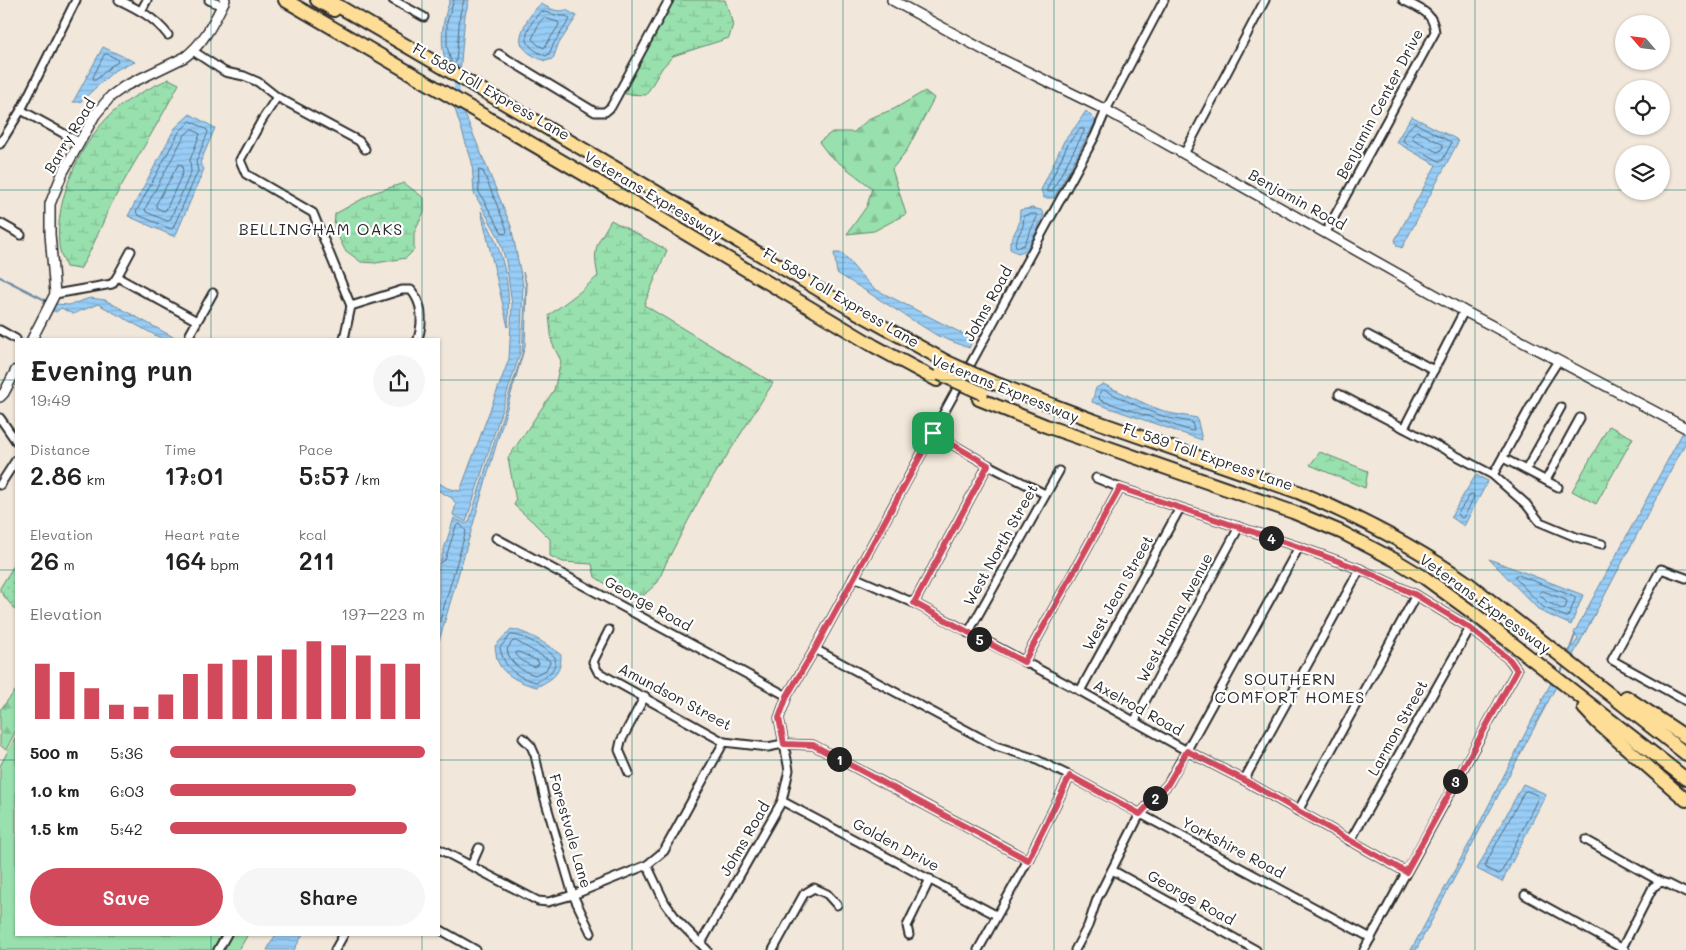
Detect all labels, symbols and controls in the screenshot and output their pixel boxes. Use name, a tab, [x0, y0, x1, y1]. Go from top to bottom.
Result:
north arrow	[1615, 15, 1670, 70]
map controls	[1615, 15, 1670, 200]
street label: Benjamin Center Drive	[1331, 25, 1427, 182]
street label: FL 589 Toll Express Lane	[409, 38, 574, 144]
button: locate	[1615, 80, 1670, 135]
street label: Barry Road	[39, 94, 99, 177]
button: layers	[1615, 145, 1670, 200]
street label: Veterans Expressway	[581, 146, 726, 244]
street label: Benjamin Road	[1245, 164, 1350, 234]
district label: BELLINGHAM OAKS	[239, 218, 403, 239]
street label: FL 589 Toll Express Lane	[760, 243, 923, 352]
street label: Johns Road	[958, 262, 1016, 345]
street label: Veterans Expressway	[928, 349, 1082, 427]
text: Evening run	[30, 352, 193, 388]
button: share	[373, 355, 425, 407]
text: 19:49	[30, 389, 70, 410]
pin	[912, 412, 954, 454]
street label: FL 589 Toll Express Lane	[1121, 418, 1296, 495]
icon: arrive	[919, 419, 947, 447]
text: Distance	[30, 440, 90, 459]
text: Time	[164, 440, 196, 459]
text: Pace	[299, 440, 333, 459]
text: 2.86	[30, 459, 82, 491]
text: 17:01	[164, 459, 224, 491]
text: 5:57	[299, 459, 350, 491]
text: km	[82, 470, 105, 489]
text: /km	[350, 470, 380, 489]
street label: West North Street	[958, 480, 1042, 609]
text: Elevation	[30, 525, 93, 544]
text: Heart rate	[164, 525, 240, 544]
text: kcal	[299, 525, 327, 544]
pin: 4	[1258, 526, 1284, 550]
text: 4	[1267, 529, 1276, 548]
street label: West Jean Street	[1077, 531, 1157, 654]
text: 26	[30, 544, 59, 576]
text: 164	[164, 544, 206, 576]
text: 211	[299, 544, 335, 576]
street label: West Hanna Avenue	[1132, 549, 1217, 686]
street label: Veterans Expressway	[1416, 549, 1555, 658]
text: m	[59, 555, 75, 574]
text: bpm	[206, 555, 239, 574]
street label: George Road	[601, 571, 696, 635]
text: Elevation	[30, 603, 102, 624]
text: 197–223 m	[341, 603, 425, 624]
pin: 5	[966, 626, 992, 652]
text: 5	[975, 630, 984, 649]
street label: Amundson Street	[615, 658, 736, 734]
district label: SOUTHERN COMFORT HOMES	[1215, 668, 1365, 707]
street label: Axelrod Road	[1090, 674, 1187, 740]
street label: Larmon Street	[1363, 676, 1432, 779]
text: 500 m	[30, 742, 78, 763]
text: 5:36	[110, 742, 143, 763]
pin: 1	[826, 746, 852, 772]
text: 1	[836, 750, 843, 769]
pin: 3	[1442, 768, 1468, 794]
street label: Forestvale Lane	[545, 771, 597, 890]
text: 3	[1451, 772, 1460, 791]
text: 1.0 km	[30, 780, 79, 801]
text: 6:03	[110, 780, 144, 801]
pin: 2	[1142, 786, 1168, 810]
text: 2	[1152, 789, 1159, 808]
street label: Johns Road	[715, 797, 774, 880]
street label: Yorkshire Road	[1179, 812, 1288, 883]
street label: Golden Drive	[850, 813, 943, 875]
text: 1.5 km	[30, 818, 78, 839]
text: 5:42	[110, 818, 143, 839]
street label: George Road	[1144, 865, 1239, 929]
button: Save	[30, 868, 223, 926]
button: Share	[233, 868, 425, 926]

